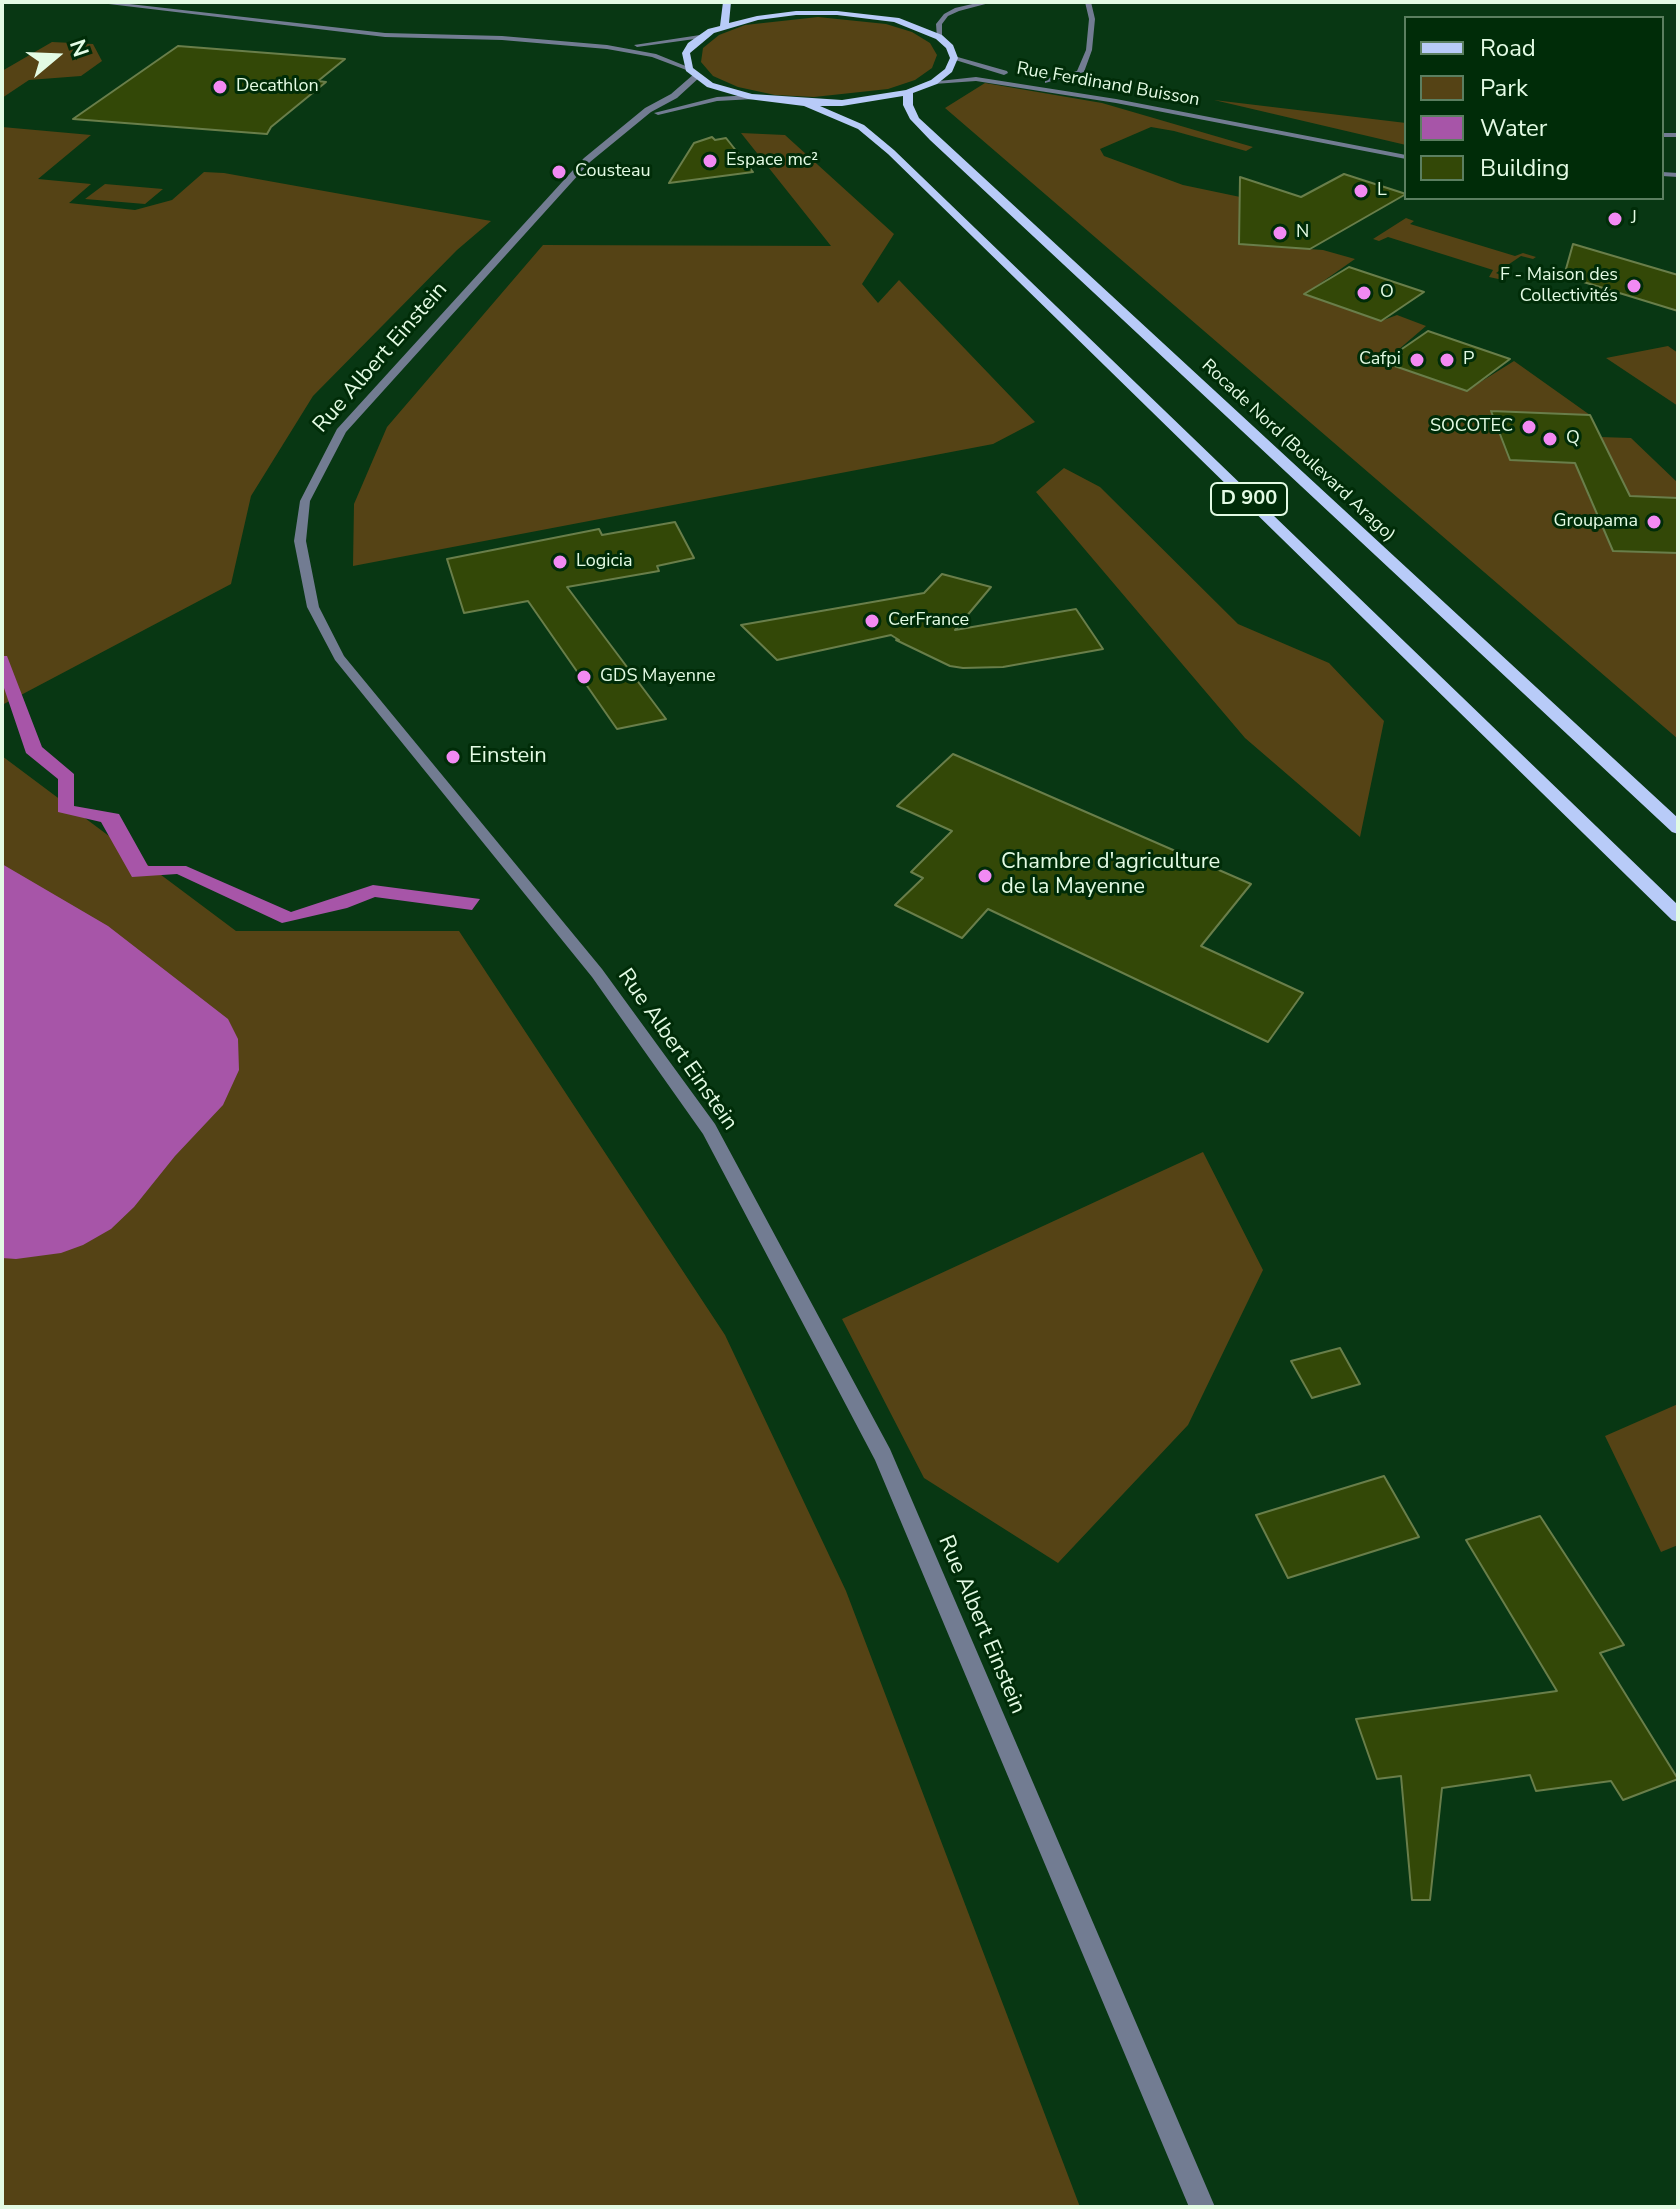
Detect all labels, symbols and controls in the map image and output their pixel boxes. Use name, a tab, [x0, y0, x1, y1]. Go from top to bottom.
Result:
north arrow	[16, 16, 96, 96]
legend	[1404, 16, 1664, 200]
text: Road	[1480, 32, 1536, 64]
text: N	[62, 36, 96, 61]
street label: Rue Ferdinand Buisson	[1015, 58, 1201, 112]
text: Park	[1480, 72, 1528, 104]
place label: Decathlon	[236, 76, 319, 98]
marker: Decathlon	[211, 78, 229, 96]
text: Water	[1480, 112, 1547, 144]
place label: Espace mc²	[726, 150, 818, 172]
marker: Espace mc²	[701, 152, 719, 170]
text: Building	[1480, 152, 1570, 184]
place label: Cousteau	[575, 161, 651, 183]
marker: Cousteau	[550, 163, 568, 181]
place label: L	[1377, 180, 1387, 202]
marker: L	[1352, 182, 1370, 200]
place label: J	[1631, 208, 1637, 230]
marker: J	[1606, 210, 1624, 228]
place label: N	[1296, 222, 1309, 244]
marker: N	[1271, 224, 1289, 242]
place label: F - Maison des Collectivités	[1500, 265, 1618, 308]
street label: Rue Albert Einstein	[308, 277, 454, 439]
marker: F - Maison des Collectivités	[1625, 277, 1643, 295]
place label: O	[1380, 282, 1394, 304]
marker: O	[1355, 284, 1373, 302]
place label: Cafpi	[1359, 349, 1401, 371]
place label: P	[1463, 349, 1474, 371]
marker: Cafpi	[1408, 351, 1426, 369]
marker: P	[1438, 351, 1456, 369]
street label: Rocade Nord (Boulevard Arago)	[1197, 355, 1399, 547]
place label: SOCOTEC	[1430, 416, 1513, 438]
marker: SOCOTEC	[1520, 418, 1538, 436]
place label: Q	[1566, 428, 1580, 450]
marker: Q	[1541, 430, 1559, 448]
road number: D 900	[1211, 483, 1287, 515]
place label: Groupama	[1554, 511, 1638, 533]
marker: Groupama	[1645, 513, 1663, 531]
place label: Logicia	[576, 551, 632, 573]
marker: Logicia	[551, 553, 569, 571]
place label: CerFrance	[888, 610, 969, 632]
marker: CerFrance	[863, 612, 881, 630]
place label: GDS Mayenne	[600, 666, 716, 688]
marker: GDS Mayenne	[575, 668, 593, 686]
place label: Einstein	[469, 744, 547, 770]
marker: Einstein	[444, 748, 462, 766]
place label: Chambre d'agriculture de la Mayenne	[1001, 850, 1220, 902]
marker: Chambre d'agriculture de la Mayenne	[976, 867, 994, 885]
street label: Rue Albert Einstein	[611, 964, 743, 1136]
street label: Rue Albert Einstein	[932, 1532, 1030, 1718]

